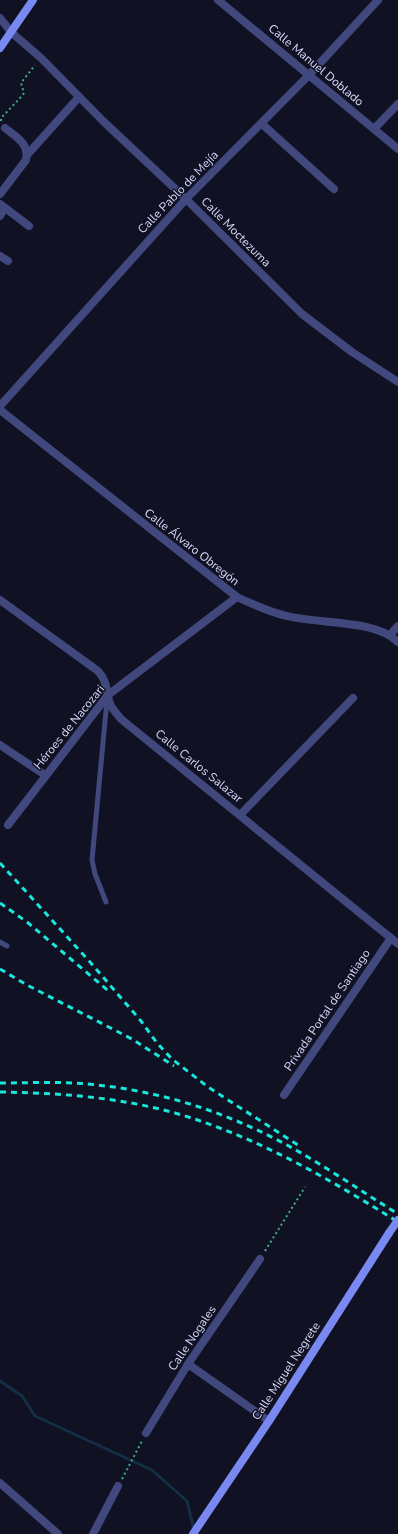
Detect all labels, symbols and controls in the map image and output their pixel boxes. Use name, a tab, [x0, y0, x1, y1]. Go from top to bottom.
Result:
street label: Calle Manuel Doblado	[265, 20, 367, 110]
street label: Calle Pablo de Mejía	[134, 147, 222, 237]
street label: Calle Moctezuma	[198, 194, 274, 270]
street label: Calle Álvaro Obregón	[141, 505, 243, 589]
street label: Héroes de Nacozari	[30, 681, 108, 773]
street label: Calle Carlos Salazar	[152, 726, 247, 807]
street label: Privada Portal de Santiago	[280, 946, 374, 1074]
street label: Calle Nogales	[164, 1302, 220, 1374]
street label: Calle Miguel Negrete	[248, 1319, 324, 1423]

